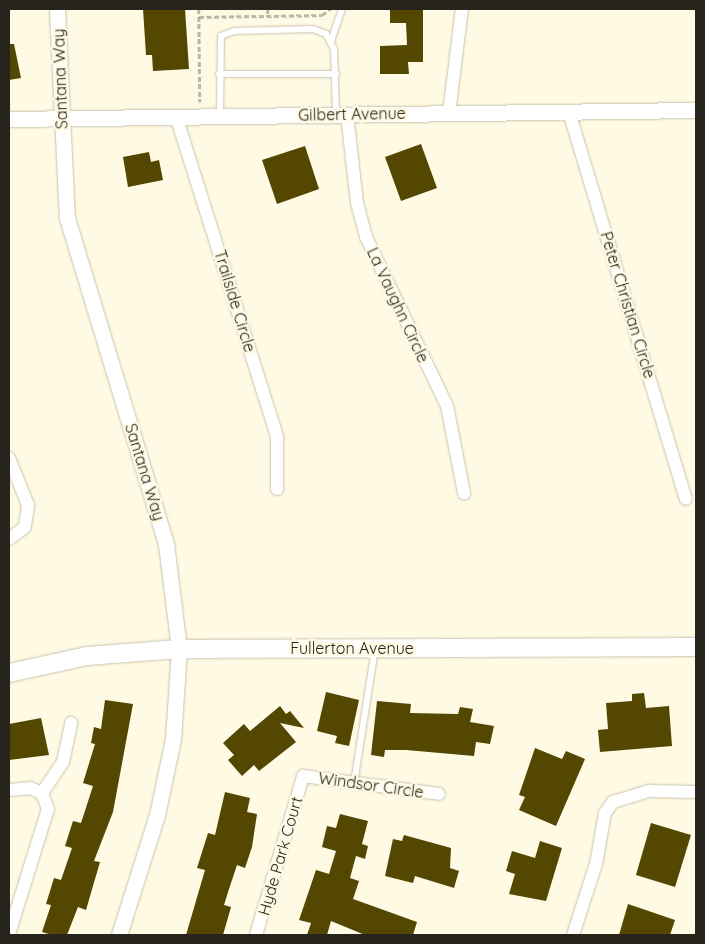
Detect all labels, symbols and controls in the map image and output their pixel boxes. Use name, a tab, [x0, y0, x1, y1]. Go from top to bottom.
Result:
street label: Santana Way	[49, 28, 71, 130]
street label: Gilbert Avenue	[298, 103, 406, 125]
street label: Peter Christian Circle	[597, 229, 659, 381]
street label: La Vaughn Circle	[363, 244, 433, 366]
street label: Trailside Circle	[210, 247, 260, 355]
street label: Santana Way	[121, 421, 169, 523]
street label: Fullerton Avenue	[290, 638, 414, 658]
street label: Windsor Circle	[317, 768, 425, 802]
street label: Hyde Park Court	[254, 794, 306, 918]

